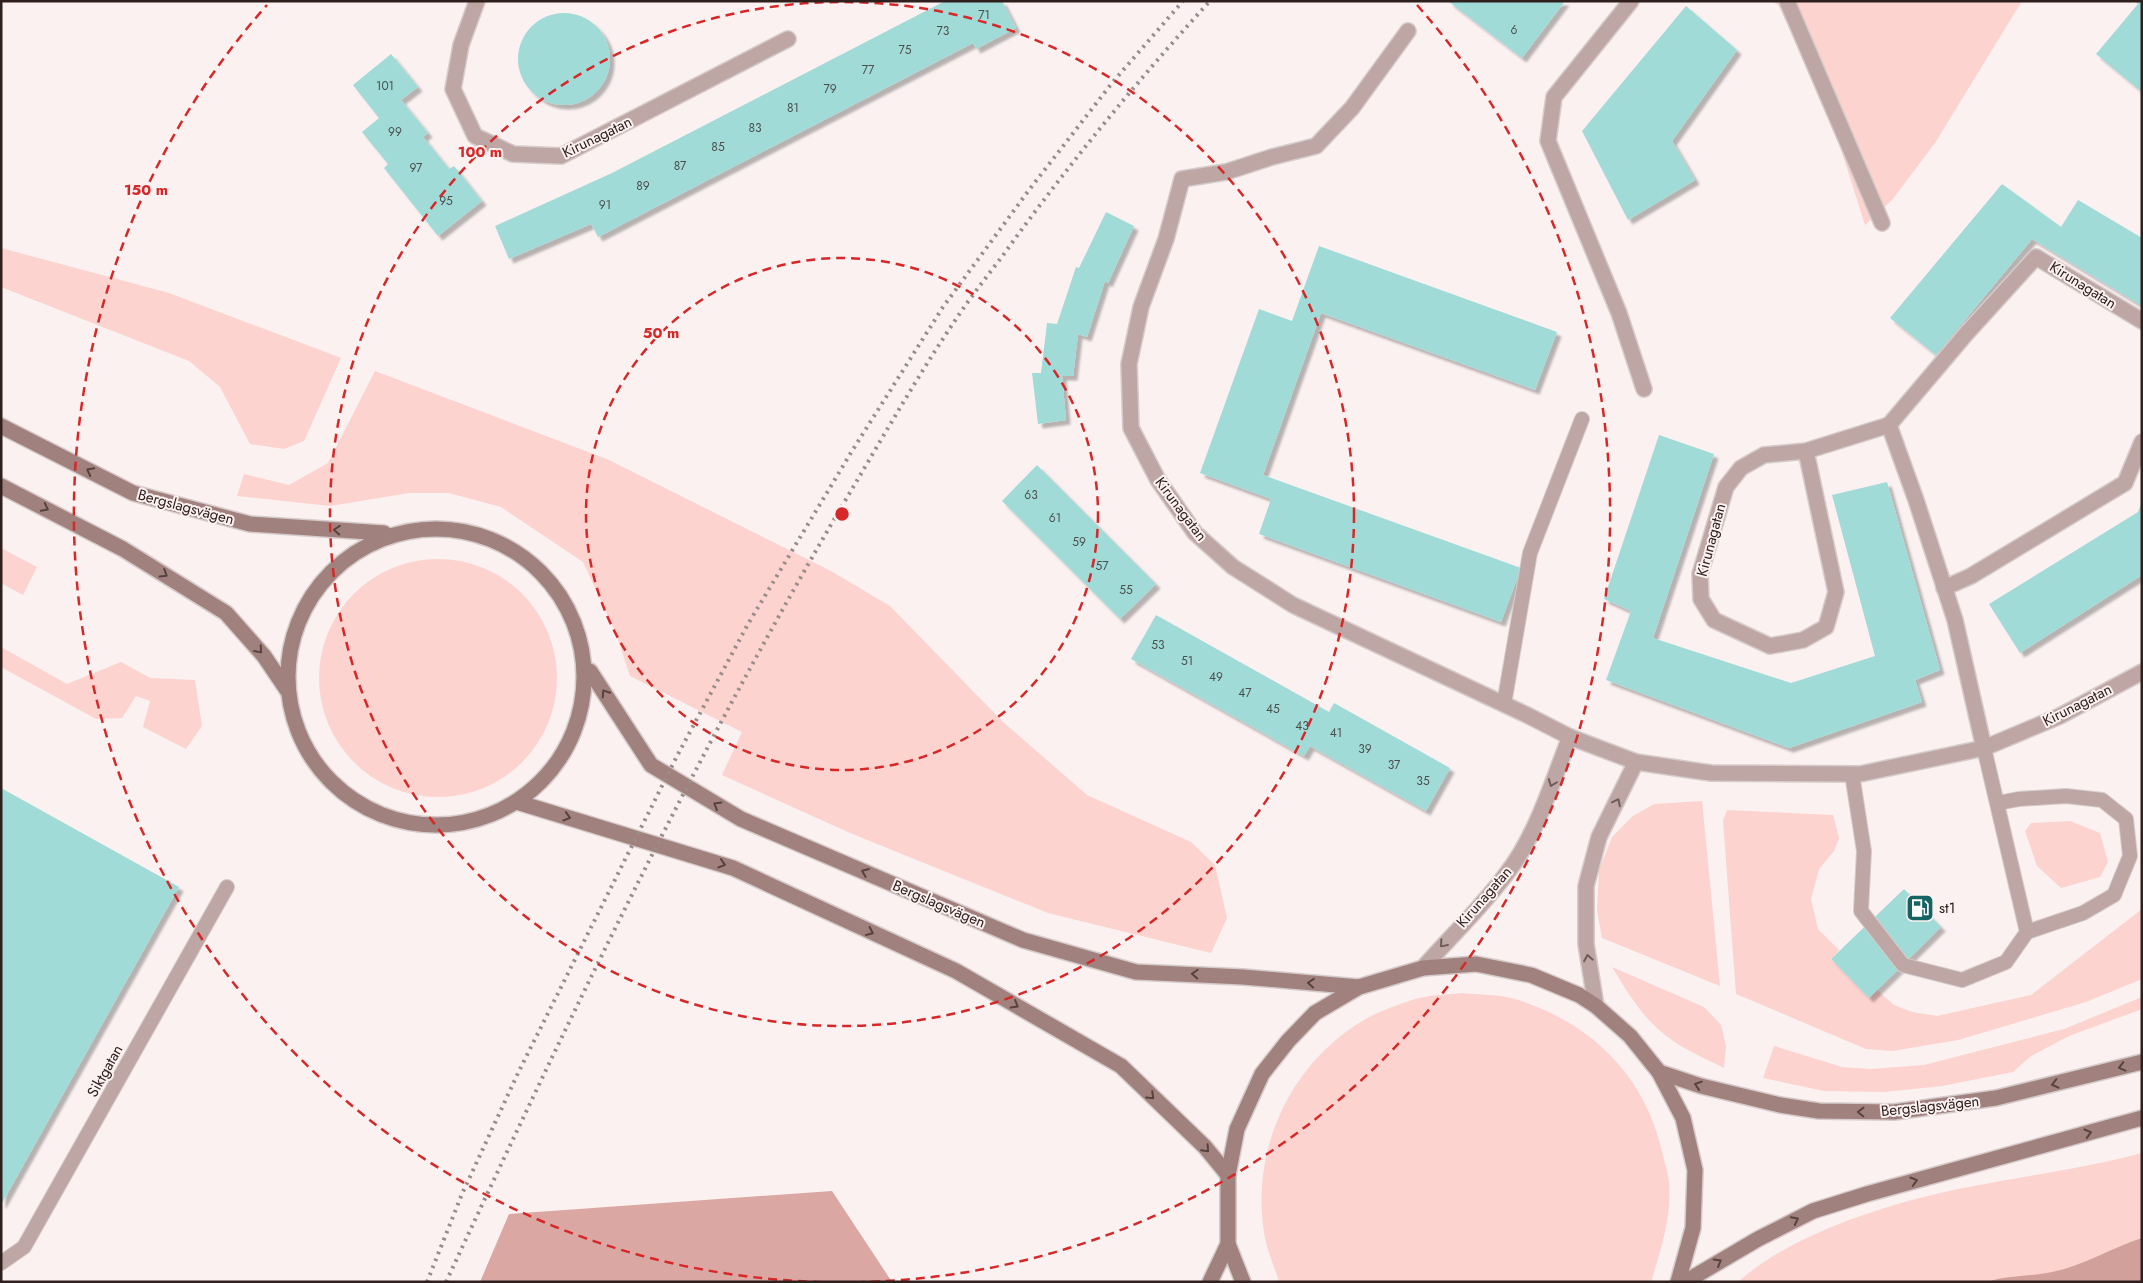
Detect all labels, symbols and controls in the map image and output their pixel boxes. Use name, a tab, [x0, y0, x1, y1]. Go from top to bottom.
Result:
house number: 71	[978, 6, 990, 24]
house number: 6	[1511, 21, 1518, 39]
house number: 73	[937, 22, 950, 40]
house number: 75	[898, 41, 912, 59]
house number: 77	[862, 61, 875, 79]
house number: 101	[376, 77, 394, 95]
house number: 79	[823, 80, 837, 98]
house number: 81	[787, 99, 799, 117]
street label: Kirunagatan	[558, 111, 636, 163]
house number: 83	[748, 119, 762, 137]
house number: 99	[388, 123, 402, 141]
house number: 85	[711, 138, 725, 156]
text: 100 m	[458, 141, 502, 163]
house number: 87	[674, 157, 687, 175]
house number: 97	[410, 159, 423, 177]
house number: 89	[636, 177, 650, 195]
text: 150 m	[124, 179, 168, 201]
house number: 95	[439, 192, 453, 210]
house number: 91	[599, 196, 611, 214]
street label: Kirunagatan	[2045, 256, 2121, 314]
text: 50 m	[643, 322, 679, 344]
one-way arrow	[86, 467, 95, 477]
street label: Kirunagatan	[1150, 472, 1212, 546]
street label: Bergslagsvägen	[135, 484, 237, 530]
house number: 63	[1024, 486, 1038, 504]
street label: Kirunagatan	[1691, 501, 1731, 579]
one-way arrow	[39, 502, 48, 512]
centre of rings	[833, 505, 851, 523]
house number: 61	[1049, 509, 1061, 527]
one-way arrow	[332, 525, 340, 536]
house number: 59	[1072, 533, 1086, 551]
house number: 57	[1095, 557, 1109, 575]
one-way arrow	[159, 568, 168, 578]
house number: 55	[1119, 581, 1133, 599]
house number: 53	[1151, 636, 1165, 654]
one-way arrow	[253, 644, 262, 653]
house number: 51	[1181, 652, 1193, 670]
house number: 49	[1209, 668, 1223, 686]
street label: Kirunagatan	[2039, 678, 2115, 732]
house number: 47	[1238, 684, 1252, 702]
one-way arrow	[602, 690, 611, 699]
house number: 45	[1266, 700, 1280, 718]
house number: 43	[1295, 717, 1309, 735]
house number: 41	[1330, 724, 1342, 742]
house number: 39	[1358, 740, 1372, 758]
house number: 37	[1388, 756, 1401, 774]
house number: 35	[1416, 772, 1430, 790]
one-way arrow	[1548, 778, 1558, 786]
one-way arrow	[1611, 798, 1621, 807]
one-way arrow	[714, 802, 723, 811]
one-way arrow	[562, 811, 571, 821]
one-way arrow	[718, 859, 726, 869]
street label: Kirunagatan	[1451, 861, 1517, 933]
one-way arrow	[861, 868, 870, 879]
street label: Bergslagsvägen	[889, 875, 989, 933]
fuel station icon: st1	[1905, 893, 1935, 923]
place label: st1	[1939, 897, 1955, 919]
one-way arrow	[865, 925, 874, 936]
one-way arrow	[1440, 939, 1449, 948]
one-way arrow	[1584, 954, 1594, 963]
one-way arrow	[1190, 969, 1198, 980]
one-way arrow	[1306, 977, 1314, 988]
one-way arrow	[1010, 999, 1019, 1009]
street label: Siktgatan	[82, 1041, 128, 1101]
one-way arrow	[2118, 1061, 2127, 1072]
one-way arrow	[2051, 1078, 2060, 1089]
one-way arrow	[1695, 1081, 1703, 1091]
one-way arrow	[1145, 1090, 1154, 1099]
street label: Bergslagsvägen	[1880, 1090, 1980, 1122]
one-way arrow	[1856, 1107, 1864, 1117]
one-way arrow	[2083, 1128, 2091, 1138]
one-way arrow	[1200, 1143, 1209, 1152]
one-way arrow	[1910, 1176, 1918, 1186]
one-way arrow	[1790, 1216, 1799, 1226]
one-way arrow	[1713, 1259, 1722, 1269]

